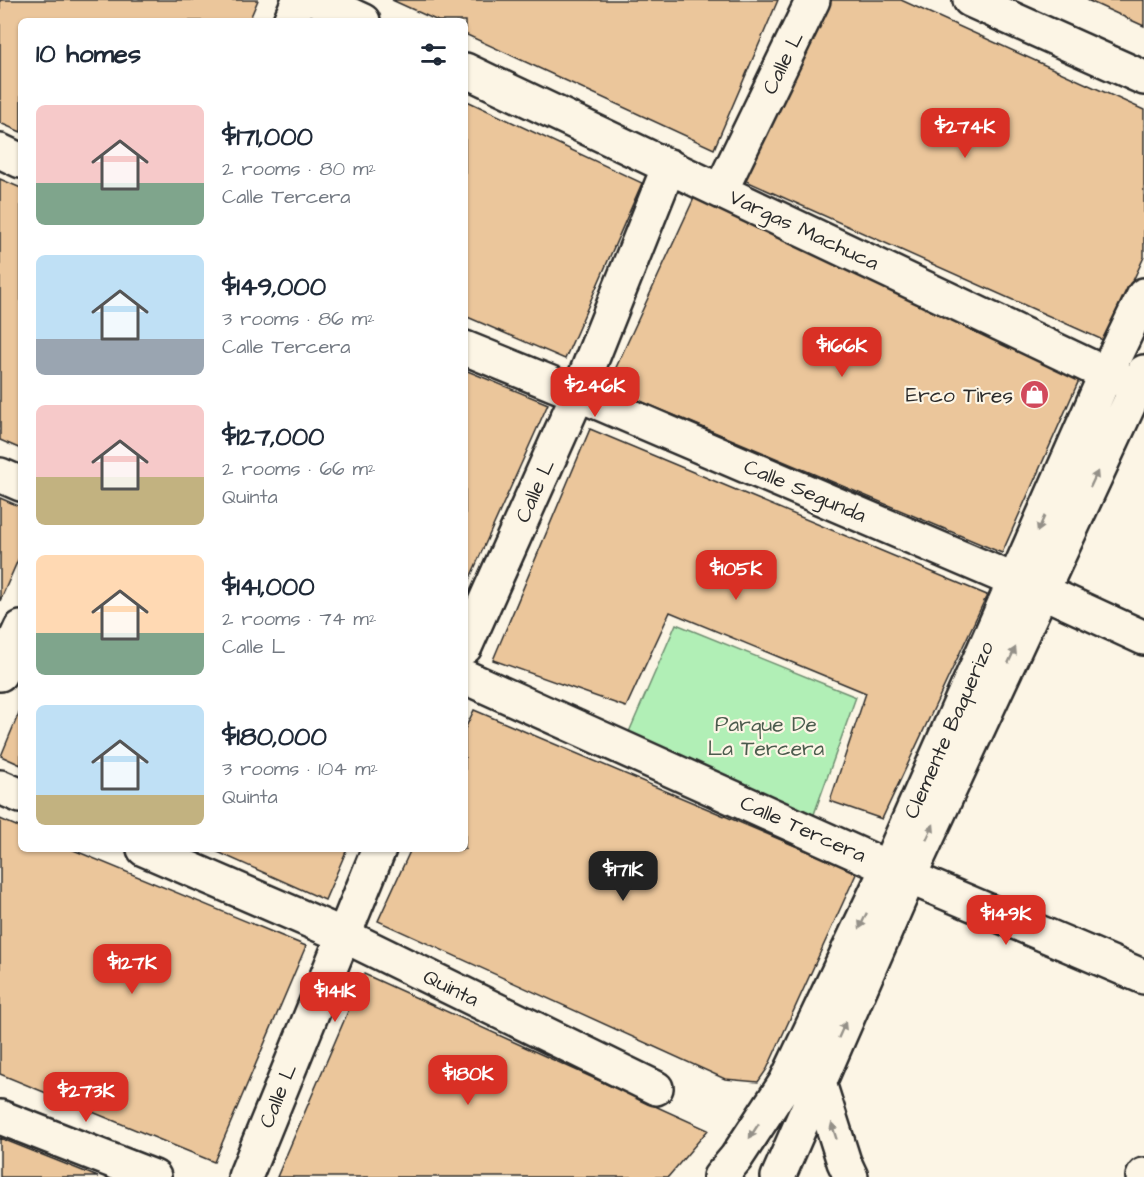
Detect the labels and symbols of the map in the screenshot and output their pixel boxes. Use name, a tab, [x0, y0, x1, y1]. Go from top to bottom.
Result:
street label: Calle L	[755, 26, 811, 99]
pin: $274K	[923, 108, 1007, 159]
street label: Vargas Machuca	[723, 183, 884, 279]
pin: $166K	[800, 327, 884, 378]
pin: $246K	[553, 367, 637, 418]
shop icon: Erco Tires	[1018, 379, 1050, 411]
place label: Erco Tires	[906, 381, 1013, 410]
street label: Calle Segunda	[739, 452, 871, 532]
street label: Calle L	[508, 454, 562, 527]
one-way arrow	[1090, 470, 1099, 487]
one-way arrow	[1036, 515, 1045, 532]
pin: $105K	[694, 550, 778, 601]
street label: Clemente Baquerizo	[897, 637, 1001, 823]
one-way arrow	[1007, 646, 1017, 664]
park label: Parque De La Tercera	[708, 710, 825, 763]
street label: Calle Tercera	[735, 788, 871, 870]
one-way arrow	[925, 824, 934, 841]
pin: $171K	[581, 851, 665, 902]
pin: $149K	[964, 895, 1048, 946]
one-way arrow	[859, 912, 868, 929]
pin: $127K	[90, 944, 174, 995]
street label: Quinta	[418, 962, 484, 1014]
pin: $141K	[293, 972, 377, 1023]
one-way arrow	[837, 1020, 847, 1038]
pin: $180K	[426, 1055, 510, 1106]
street label: Calle L	[252, 1059, 304, 1132]
pin: $273K	[44, 1072, 128, 1123]
one-way arrow	[749, 1122, 760, 1139]
one-way arrow	[829, 1122, 838, 1140]

